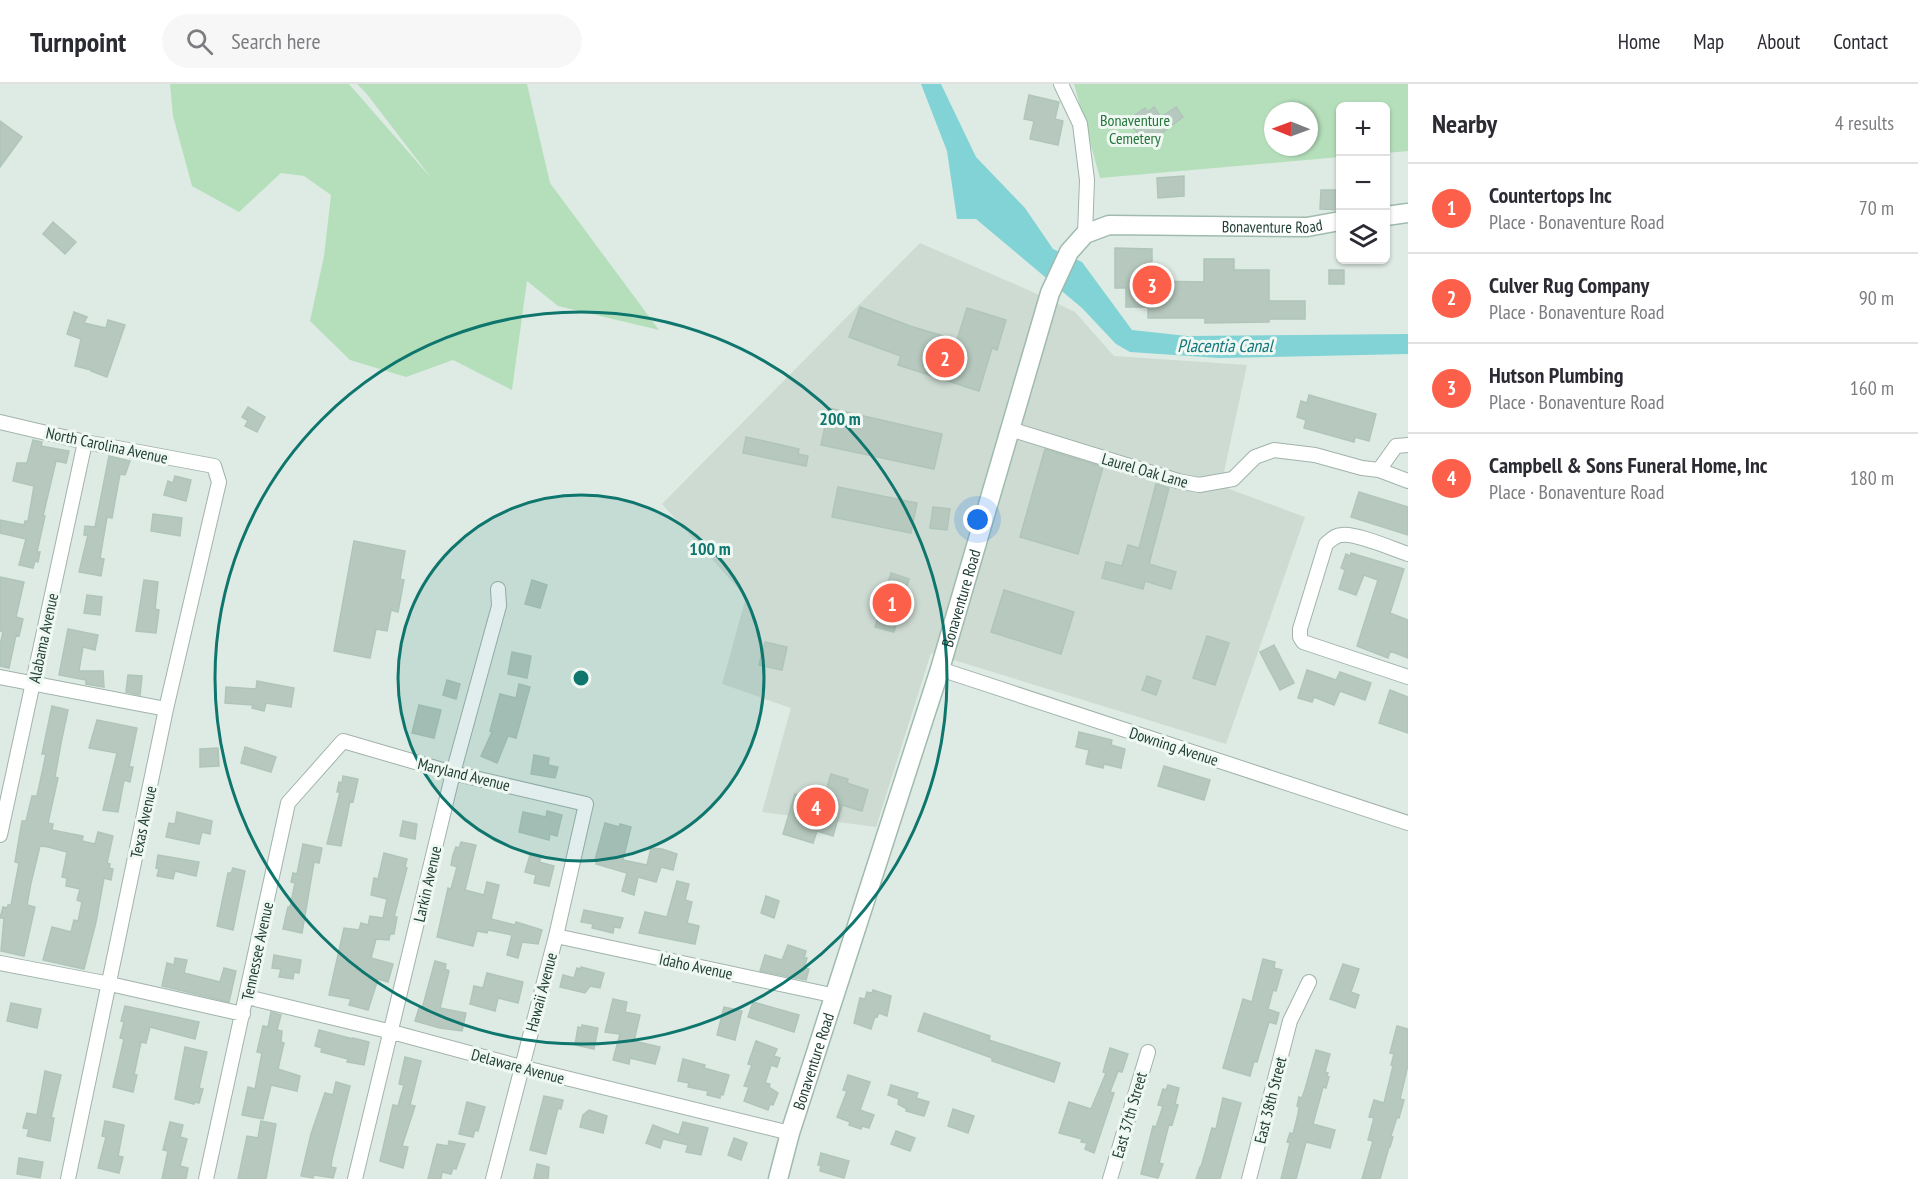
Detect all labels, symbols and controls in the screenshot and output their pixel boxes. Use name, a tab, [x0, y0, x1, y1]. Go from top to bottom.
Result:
search box	[162, 14, 582, 68]
text: Turnpoint	[30, 23, 126, 60]
icon: search	[183, 25, 216, 58]
text: Search here	[231, 27, 321, 55]
text: Home	[1618, 28, 1660, 55]
text: Map	[1693, 28, 1724, 55]
text: About	[1757, 28, 1800, 55]
text: Contact	[1833, 28, 1888, 55]
north arrow	[1264, 102, 1318, 156]
map controls	[1336, 102, 1390, 264]
button: +	[1336, 102, 1390, 156]
text: Nearby	[1432, 107, 1497, 140]
park label: Bonaventure Cemetery	[1100, 110, 1170, 148]
text: 4 results	[1835, 110, 1894, 136]
button: −	[1336, 156, 1390, 210]
text: Countertops Inc	[1489, 181, 1612, 209]
text: 1	[1447, 195, 1456, 221]
text: 70 m	[1859, 195, 1894, 221]
text: Place · Bonaventure Road	[1489, 209, 1664, 235]
button: layers	[1336, 210, 1390, 264]
street label: Bonaventure Road	[1222, 214, 1324, 237]
pin: 3	[1132, 262, 1172, 308]
text: Culver Rug Company	[1489, 271, 1649, 299]
text: 2	[1447, 285, 1456, 311]
text: 90 m	[1859, 285, 1894, 311]
text: Place · Bonaventure Road	[1489, 299, 1664, 325]
water label: Placentia Canal	[1177, 334, 1274, 357]
pin: 2	[926, 336, 964, 380]
text: Hutson Plumbing	[1489, 361, 1623, 389]
text: 3	[1447, 375, 1456, 401]
text: 160 m	[1850, 375, 1894, 401]
text: Place · Bonaventure Road	[1489, 389, 1664, 415]
text: 200 m	[819, 407, 861, 430]
street label: North Carolina Avenue	[44, 422, 170, 468]
street label: Laurel Oak Lane	[1100, 448, 1190, 492]
text: Campbell & Sons Funeral Home, Inc	[1489, 451, 1768, 479]
text: 4	[1447, 465, 1456, 491]
text: 180 m	[1850, 465, 1894, 491]
text: Place · Bonaventure Road	[1489, 479, 1664, 505]
your location	[963, 505, 992, 534]
text: 100 m	[689, 537, 731, 560]
street label: Bonaventure Road	[937, 547, 985, 649]
pin: 1	[872, 580, 912, 626]
street label: Alabama Avenue	[24, 591, 62, 685]
centre of rings	[571, 668, 591, 688]
street label: Downing Avenue	[1127, 722, 1221, 770]
street label: Maryland Avenue	[416, 753, 512, 795]
street label: Texas Avenue	[126, 784, 160, 860]
pin: 4	[796, 784, 836, 830]
street label: Larkin Avenue	[409, 844, 445, 924]
street label: Tennessee Avenue	[237, 900, 277, 1002]
street label: Idaho Avenue	[658, 948, 734, 984]
street label: Hawaii Avenue	[521, 950, 561, 1034]
street label: Bonaventure Road	[788, 1010, 838, 1112]
street label: Delaware Avenue	[469, 1044, 567, 1088]
street label: East 38th Street	[1250, 1054, 1291, 1146]
street label: East 37th Street	[1107, 1069, 1151, 1160]

